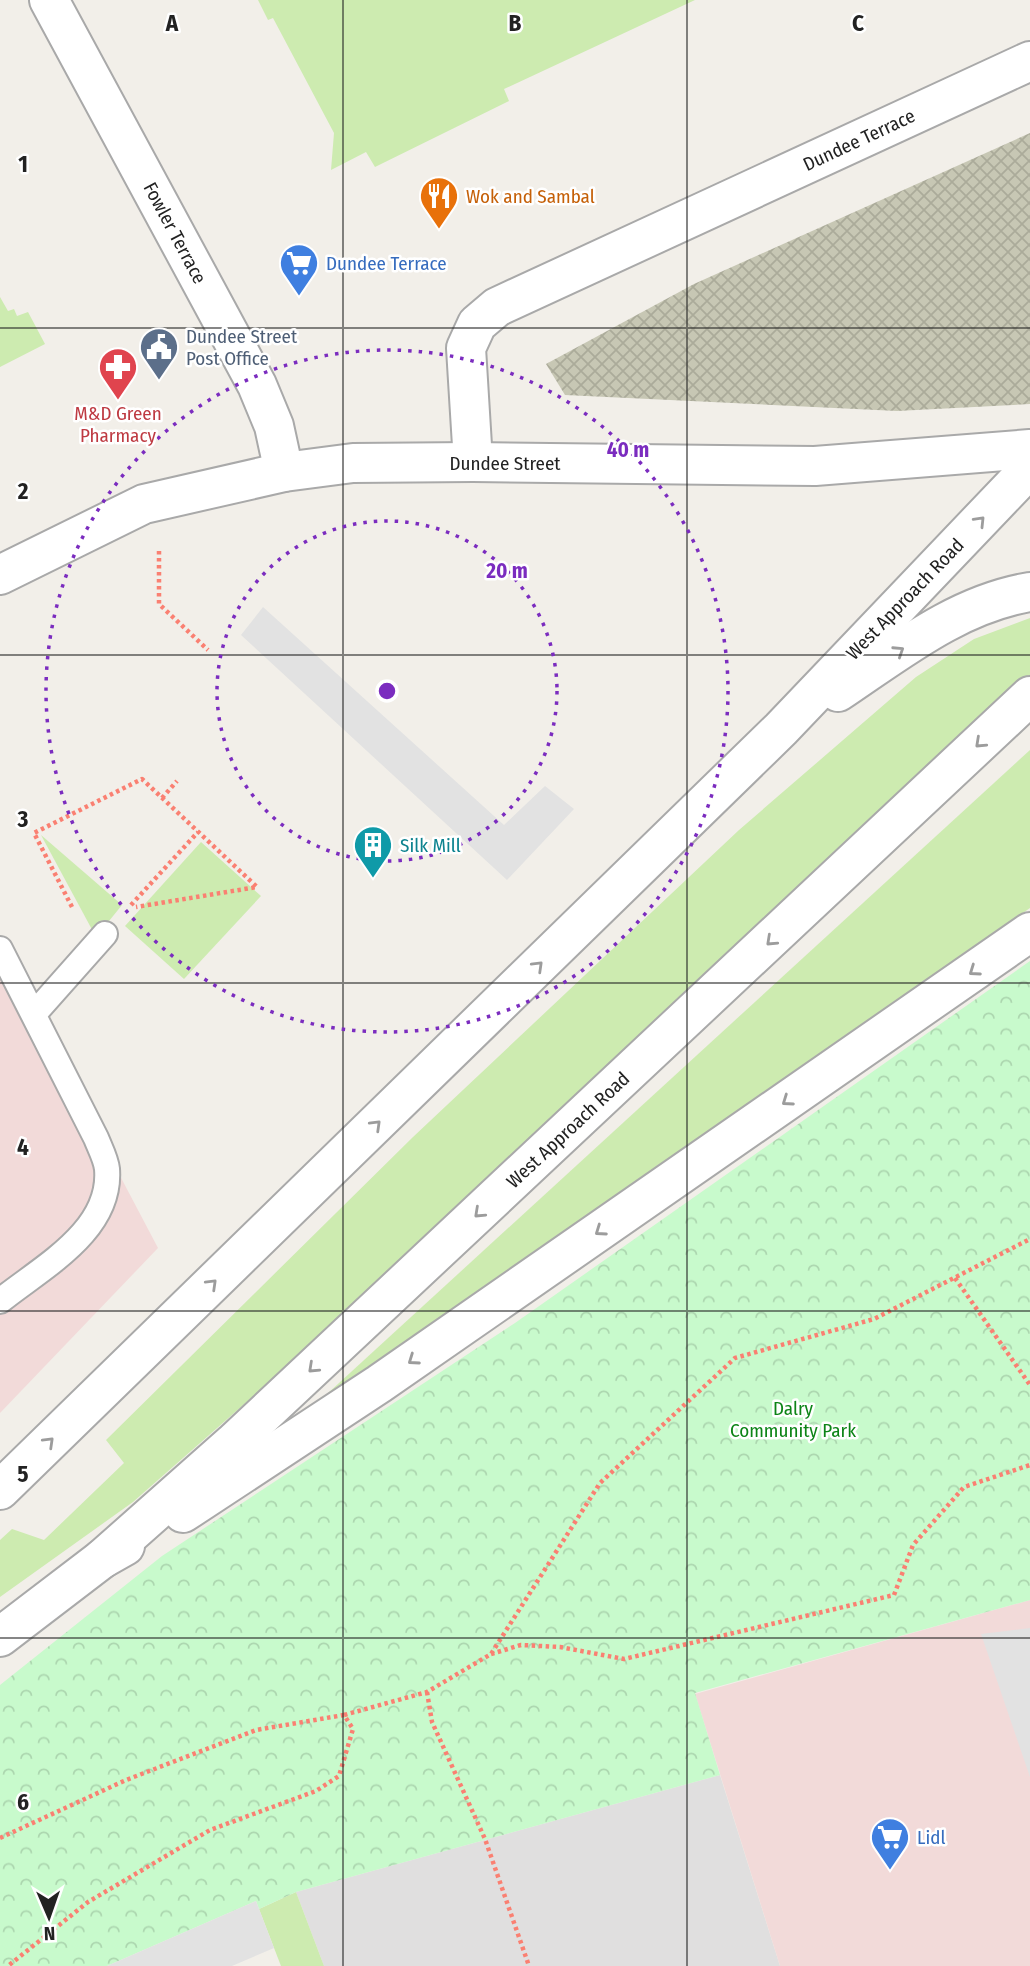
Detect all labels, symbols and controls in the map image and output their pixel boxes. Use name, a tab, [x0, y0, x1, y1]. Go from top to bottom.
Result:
text: A	[165, 9, 179, 37]
text: B	[509, 9, 522, 37]
text: C	[852, 9, 864, 37]
street label: Dundee Terrace	[799, 104, 919, 176]
text: 1	[18, 150, 28, 178]
restaurant icon: Wok and Sambal	[418, 175, 460, 230]
street label: Fowler Terrace	[139, 178, 211, 288]
place label: Wok and Sambal	[466, 185, 595, 208]
supermarket icon: Dundee Terrace	[278, 242, 320, 297]
place label: Dundee Terrace	[326, 252, 447, 275]
place label: Dundee Street Post Office	[186, 325, 298, 370]
public building icon: Dundee Street Post Office	[138, 326, 180, 381]
pharmacy icon: M&D Green Pharmacy	[97, 346, 139, 401]
place label: M&D Green Pharmacy	[74, 402, 162, 447]
text: 40 m	[607, 437, 649, 463]
street label: Dundee Street	[449, 452, 561, 475]
text: 2	[17, 477, 29, 505]
one-way arrow	[972, 516, 985, 529]
street label: West Approach Road	[841, 534, 969, 664]
text: 20 m	[485, 558, 528, 584]
one-way arrow	[891, 647, 904, 659]
centre of rings	[375, 679, 399, 703]
one-way arrow	[975, 735, 988, 748]
text: 3	[17, 805, 29, 833]
building icon: Silk Mill	[352, 824, 394, 879]
place label: Silk Mill	[400, 834, 461, 857]
one-way arrow	[766, 932, 779, 945]
one-way arrow	[530, 962, 543, 975]
one-way arrow	[969, 963, 982, 975]
street label: West Approach Road	[502, 1067, 634, 1193]
one-way arrow	[782, 1093, 795, 1105]
one-way arrow	[367, 1121, 380, 1134]
text: 4	[17, 1133, 29, 1161]
one-way arrow	[474, 1204, 487, 1217]
one-way arrow	[595, 1223, 608, 1235]
one-way arrow	[204, 1279, 217, 1292]
one-way arrow	[408, 1352, 421, 1364]
one-way arrow	[308, 1360, 321, 1372]
park label: Dalry Community Park	[730, 1397, 856, 1442]
one-way arrow	[41, 1438, 54, 1451]
text: 5	[17, 1460, 29, 1488]
text: 6	[17, 1788, 29, 1816]
supermarket icon: Lidl	[869, 1816, 911, 1871]
place label: Lidl	[917, 1826, 945, 1849]
north arrow	[14, 1882, 84, 1952]
text: N	[43, 1922, 56, 1945]

